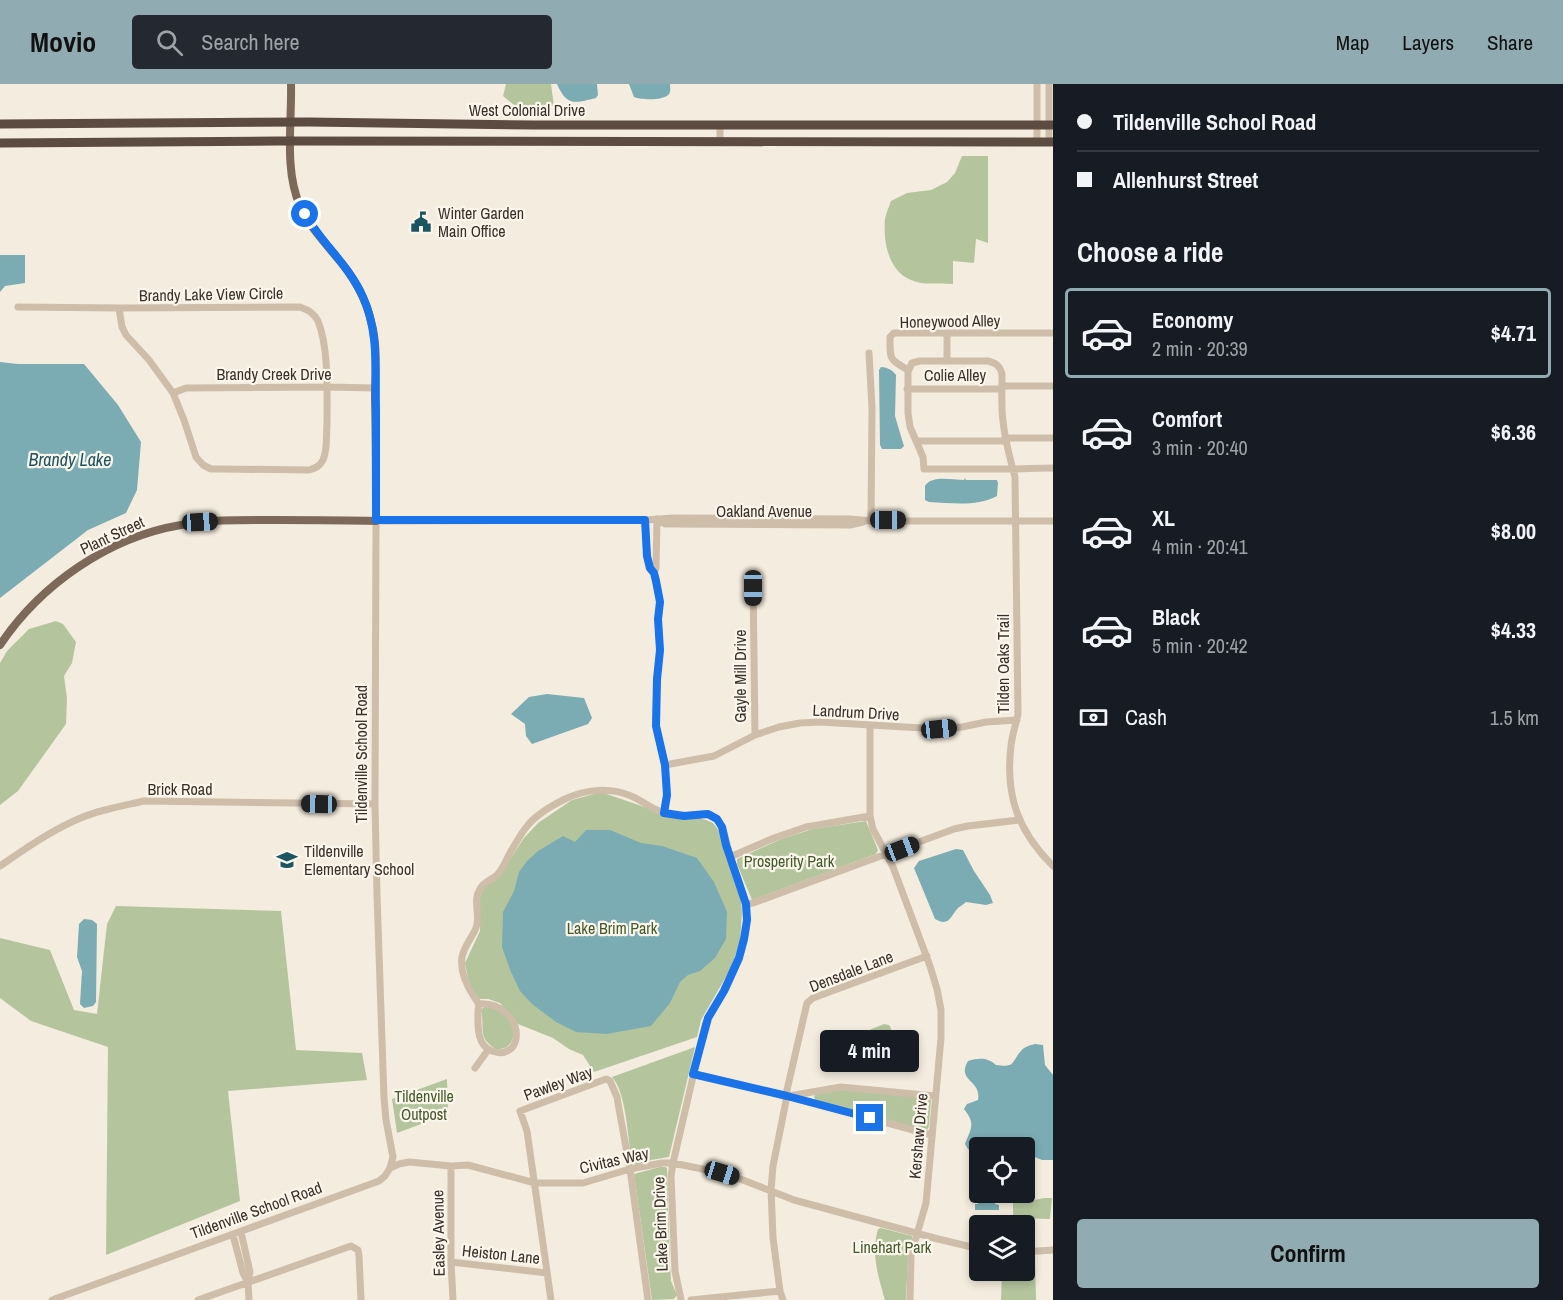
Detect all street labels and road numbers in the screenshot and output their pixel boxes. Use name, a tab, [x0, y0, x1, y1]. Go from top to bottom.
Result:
street label: West Colonial Drive	[469, 99, 585, 121]
street label: Brandy Lake View Circle	[139, 282, 283, 306]
street label: Honeywood Alley	[899, 309, 1001, 333]
street label: Brandy Creek Drive	[216, 363, 332, 385]
street label: Colie Alley	[924, 364, 986, 386]
street label: Oakland Avenue	[716, 500, 812, 522]
street label: Plant Street	[76, 510, 148, 559]
street label: Tilden Oaks Trail	[992, 614, 1014, 714]
street label: Gayle Mill Drive	[729, 629, 751, 723]
street label: Tildenville School Road	[350, 685, 372, 823]
street label: Landrum Drive	[812, 699, 900, 725]
street label: Brick Road	[148, 778, 212, 800]
street label: Densdale Lane	[806, 945, 896, 997]
street label: Pawley Way	[521, 1060, 596, 1106]
street label: Kershaw Drive	[903, 1092, 933, 1180]
street label: Civitas Way	[577, 1141, 651, 1179]
street label: Tildenville School Road	[187, 1176, 325, 1244]
street label: Lake Brim Drive	[647, 1176, 673, 1272]
street label: Easley Avenue	[426, 1190, 450, 1276]
street label: Heiston Lane	[461, 1239, 541, 1269]

